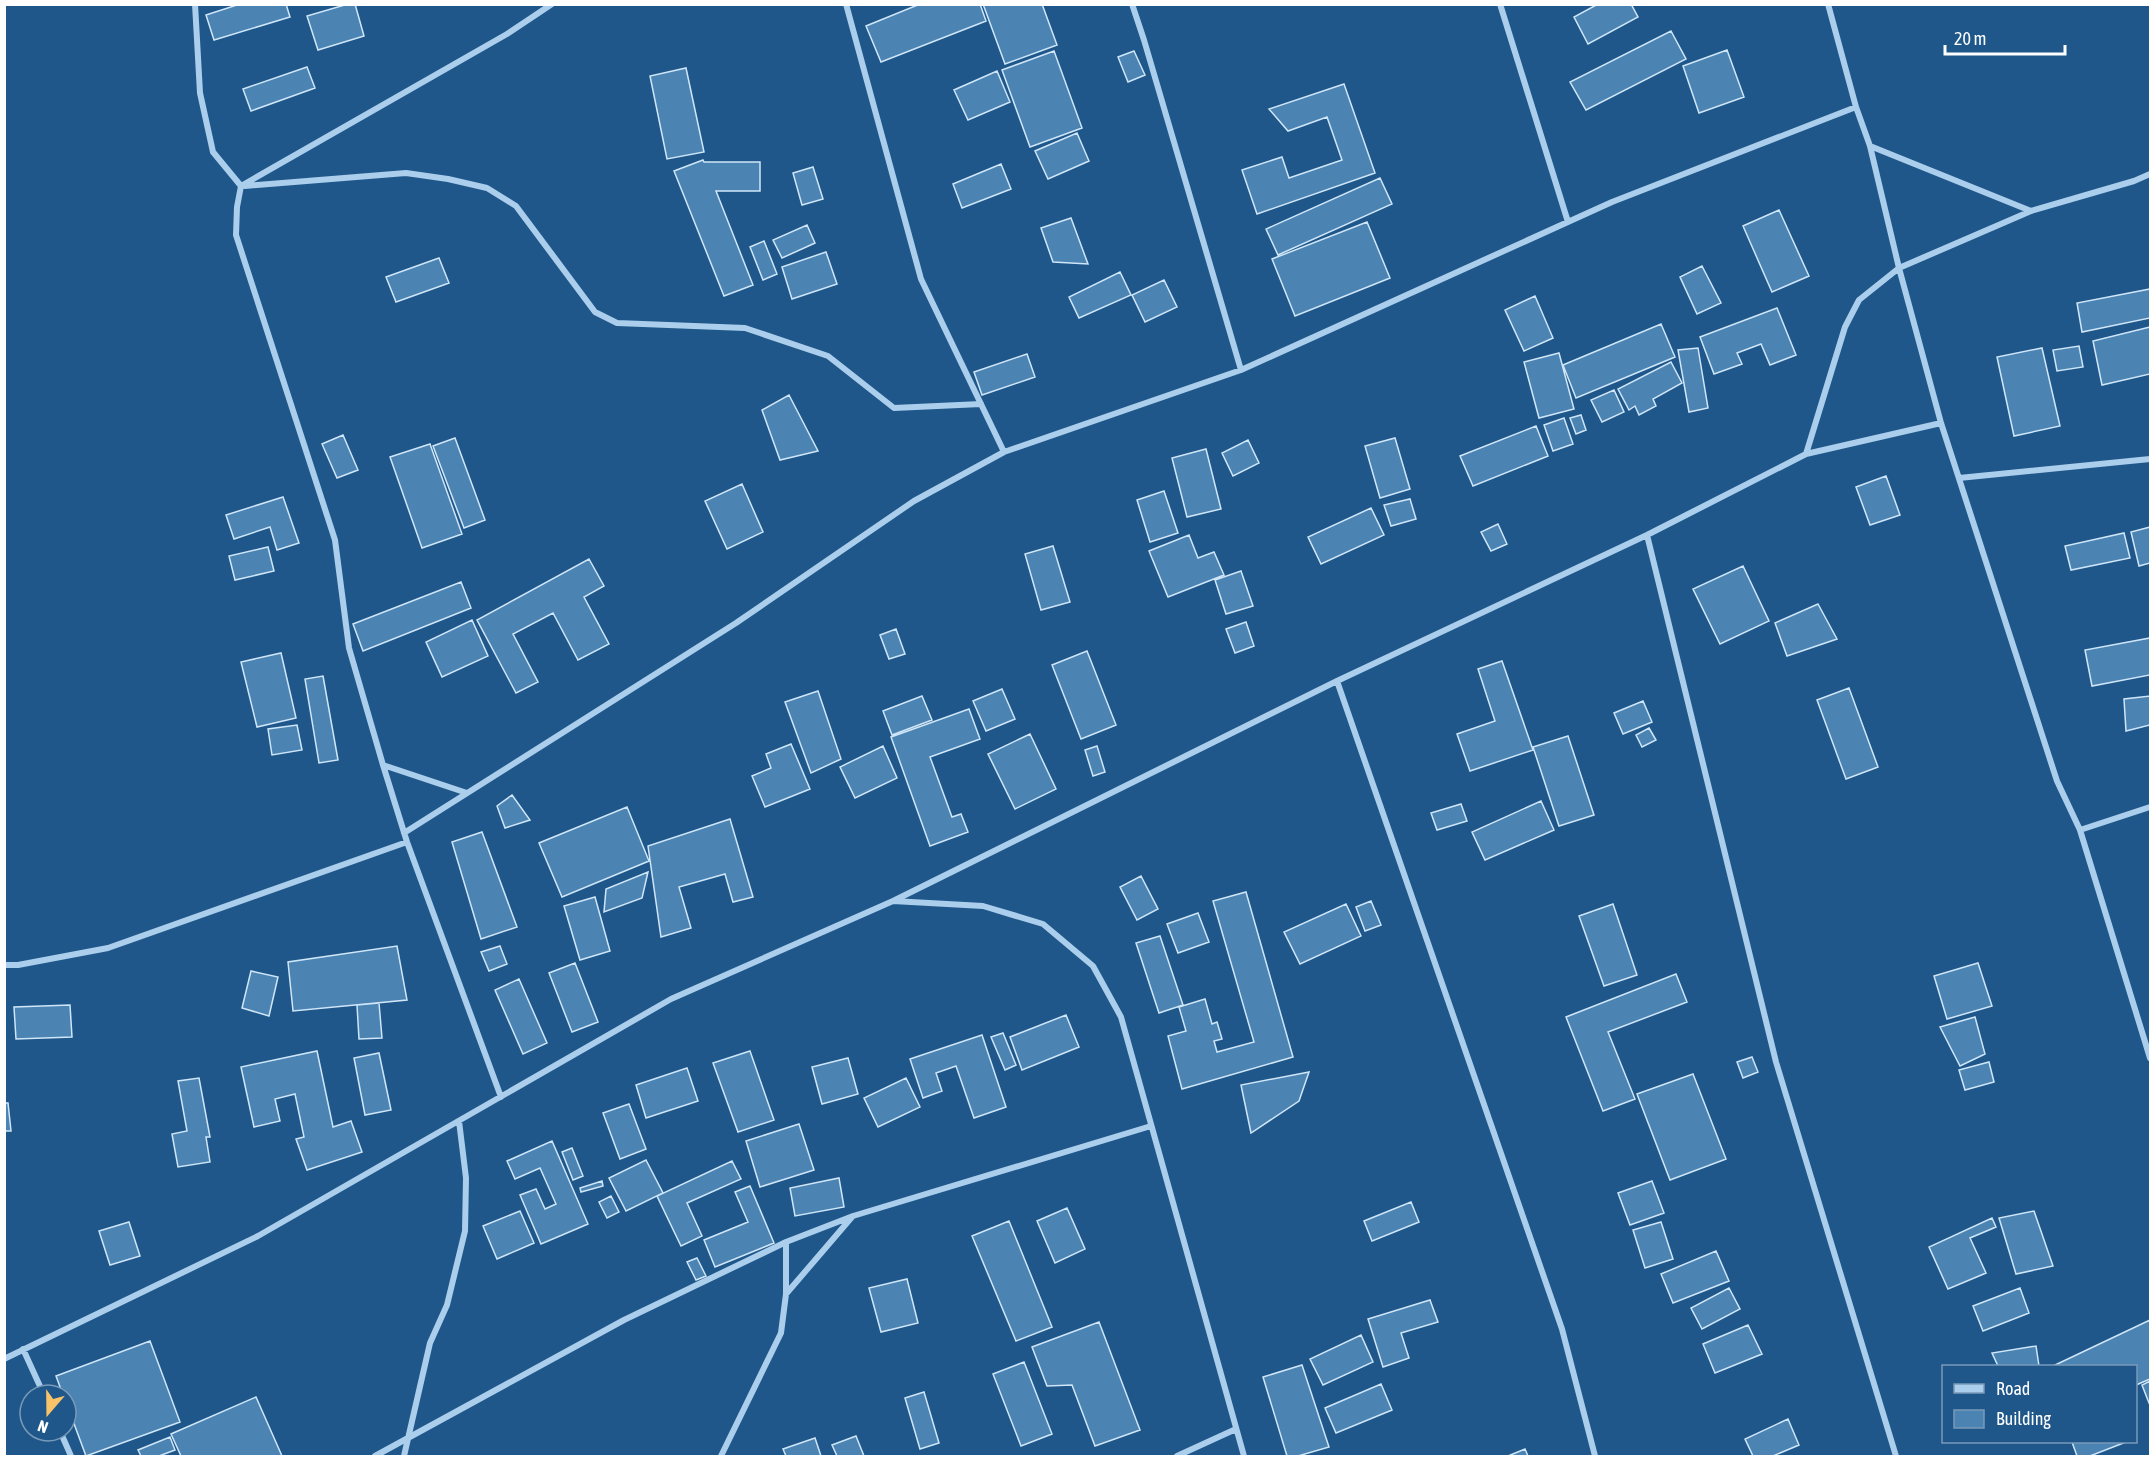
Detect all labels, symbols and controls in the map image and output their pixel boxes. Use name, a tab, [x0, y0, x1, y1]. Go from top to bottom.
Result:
scale bar	[1945, 18, 2065, 56]
text: 20 m	[1954, 28, 1986, 49]
legend	[1942, 1365, 2137, 1443]
text: Road	[1996, 1378, 2030, 1399]
north arrow	[18, 1383, 78, 1443]
text: Building	[1996, 1408, 2051, 1429]
text: N	[35, 1417, 50, 1437]

